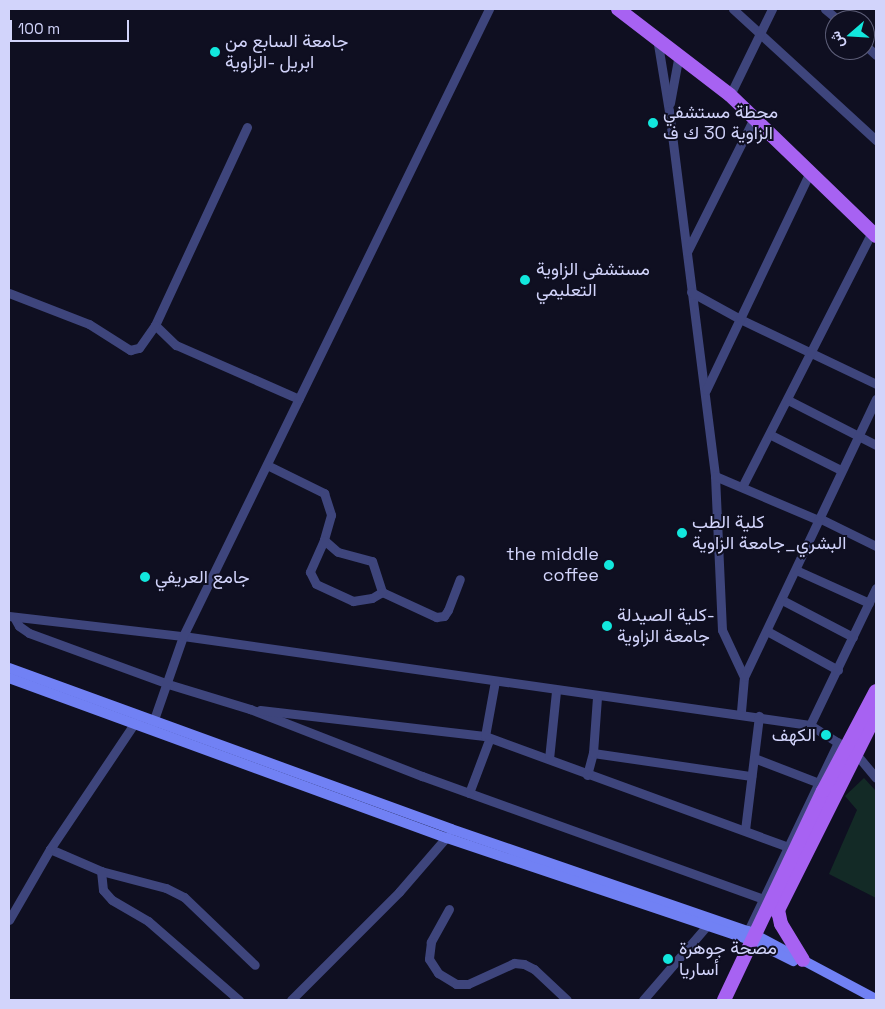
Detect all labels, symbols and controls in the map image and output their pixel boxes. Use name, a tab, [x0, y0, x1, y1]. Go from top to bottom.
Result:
scale bar	[12, 10, 131, 42]
north arrow	[825, 10, 875, 60]
text: 100 m	[18, 19, 60, 38]
text: ش	[826, 29, 848, 50]
place label: جامعة السابع من ابريل -الزاوية	[225, 31, 348, 74]
marker: جامعة السابع من ابريل -الزاوية	[209, 46, 221, 58]
place label: محطة مستشفي الزاوية 30 ك ف	[663, 102, 778, 144]
marker: محطة مستشفي الزاوية 30 ك ف	[647, 117, 659, 129]
place label: مستشفى الزاوية التعليمي	[536, 259, 650, 302]
marker: مستشفى الزاوية التعليمي	[518, 273, 532, 287]
place label: كلية الطب البشري_جامعة الزاوية	[692, 512, 846, 554]
marker: كلية الطب البشري_جامعة الزاوية	[676, 527, 688, 539]
place label: the middle coffee	[506, 544, 599, 586]
marker: the middle coffee	[603, 559, 615, 571]
place label: جامع العريفي	[155, 566, 250, 588]
marker: جامع العريفي	[139, 571, 151, 583]
place label: كلية الصيدلة- جامعة الزاوية	[617, 605, 715, 648]
marker: كلية الصيدلة- جامعة الزاوية	[601, 620, 613, 632]
place label: الكهف	[772, 724, 816, 746]
marker: الكهف	[820, 729, 832, 741]
place label: مصحة جوهرة أساريا	[679, 938, 777, 981]
marker: مصحة جوهرة أساريا	[661, 952, 675, 966]

